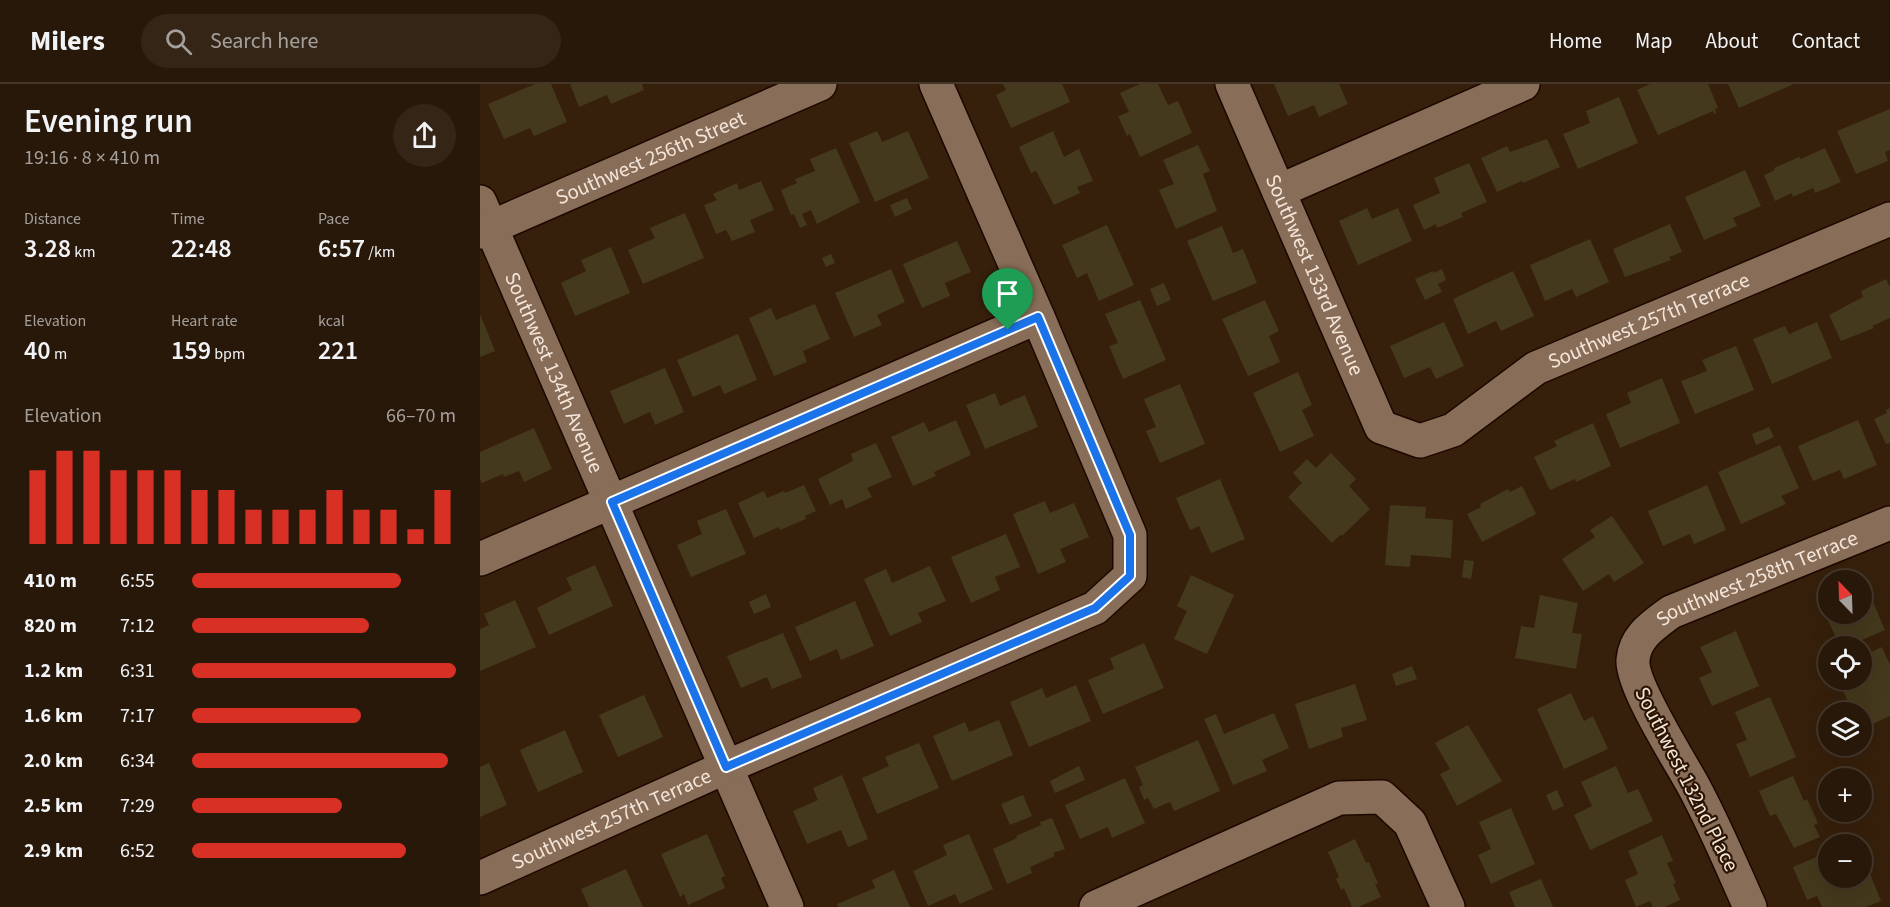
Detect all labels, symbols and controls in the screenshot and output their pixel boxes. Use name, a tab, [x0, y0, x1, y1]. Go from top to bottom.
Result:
search box	[141, 14, 561, 68]
text: Milers	[30, 21, 105, 61]
icon: search	[162, 25, 195, 58]
text: Search here	[210, 25, 318, 57]
text: Home	[1549, 26, 1602, 56]
text: Map	[1635, 26, 1673, 56]
text: About	[1706, 26, 1758, 56]
text: Contact	[1791, 26, 1860, 56]
text: Evening run	[24, 98, 193, 145]
street label: Southwest 256th Street	[551, 103, 750, 212]
button: share	[393, 104, 456, 167]
text: 19:16 · 8 × 410 m	[24, 144, 160, 172]
street label: Southwest 133rd Avenue	[1258, 169, 1372, 380]
text: Distance	[24, 208, 81, 230]
text: Time	[171, 208, 205, 230]
text: Pace	[318, 208, 349, 230]
text: 3.28	[24, 230, 71, 267]
text: 22:48	[171, 230, 232, 267]
text: 6:57	[318, 230, 365, 267]
text: km	[71, 241, 96, 263]
text: /km	[365, 241, 395, 263]
street label: Southwest 257th Terrace	[1543, 265, 1754, 376]
street label: Southwest 134th Avenue	[497, 267, 611, 478]
pin	[982, 268, 1033, 330]
icon: arrive	[991, 277, 1024, 310]
text: Elevation	[24, 310, 86, 332]
text: Heart rate	[171, 310, 238, 332]
text: kcal	[318, 310, 345, 332]
text: 40	[24, 332, 51, 369]
text: 159	[171, 332, 211, 369]
text: 221	[318, 332, 358, 369]
text: m	[51, 343, 67, 365]
text: bpm	[211, 343, 245, 365]
text: Elevation	[24, 402, 102, 430]
text: 66–70 m	[386, 402, 456, 430]
street label: Southwest 258th Terrace	[1649, 523, 1862, 634]
text: 410 m	[24, 567, 77, 595]
text: 6:55	[120, 567, 155, 595]
north arrow	[1818, 570, 1872, 624]
map controls	[1818, 570, 1872, 888]
text: 820 m	[24, 612, 77, 640]
text: 7:12	[120, 612, 155, 640]
button: locate	[1818, 636, 1872, 690]
text: 1.2 km	[24, 657, 83, 685]
text: 6:31	[120, 657, 155, 685]
street label: Southwest 132nd Place	[1627, 681, 1747, 877]
text: 1.6 km	[24, 702, 83, 730]
text: 7:17	[120, 702, 155, 730]
button: layers	[1818, 702, 1872, 756]
text: 2.0 km	[24, 747, 83, 775]
text: 6:34	[120, 747, 155, 775]
street label: Southwest 257th Terrace	[506, 761, 716, 877]
button: +	[1818, 768, 1872, 822]
text: 2.5 km	[24, 792, 83, 820]
text: 7:29	[120, 792, 155, 820]
button: −	[1818, 834, 1872, 888]
text: 2.9 km	[24, 837, 83, 865]
text: 6:52	[120, 837, 155, 865]

